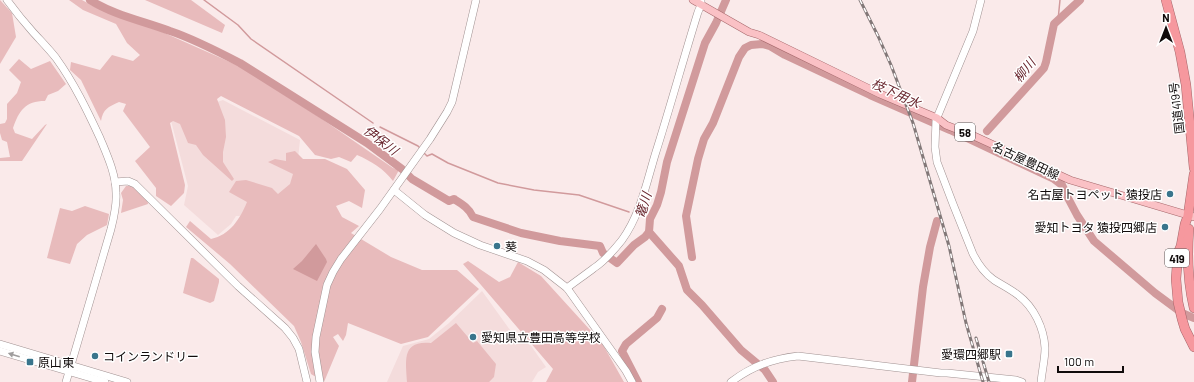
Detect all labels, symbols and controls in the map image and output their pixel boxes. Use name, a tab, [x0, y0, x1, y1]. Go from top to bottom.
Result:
north arrow	[1146, 8, 1186, 48]
text: N	[1162, 11, 1170, 24]
water label: 柳川	[1010, 53, 1040, 85]
water label: 枝下用水	[869, 75, 925, 112]
street label: 国道419号	[1166, 81, 1186, 135]
water label: 伊保川	[361, 122, 403, 159]
road number: 58	[955, 123, 975, 141]
street label: 名古屋豊田線	[990, 138, 1062, 182]
place label: 名古屋トヨペット 猿投店	[1028, 187, 1162, 201]
water label: 篭川	[632, 188, 655, 220]
marker: 名古屋トヨペット 猿投店	[1165, 189, 1175, 199]
place label: 愛知トヨタ 猿投四郷店	[1035, 220, 1157, 234]
marker: 愛知トヨタ 猿投四郷店	[1160, 222, 1170, 232]
place label: 葵	[505, 239, 517, 253]
marker: 葵	[492, 241, 502, 251]
road number: 419	[1165, 249, 1189, 267]
place label: 愛知県立豊田高等学校	[481, 330, 601, 344]
marker: 愛知県立豊田高等学校	[468, 332, 478, 342]
place label: 愛環四郷駅	[941, 347, 1001, 361]
scale bar	[1058, 348, 1123, 374]
place label: コインランドリー	[103, 349, 199, 363]
marker: 愛環四郷駅	[1004, 349, 1014, 359]
marker: コインランドリー	[90, 351, 100, 361]
one-way arrow	[8, 352, 20, 358]
text: 100 m	[1064, 354, 1094, 368]
place label: 原山東	[38, 355, 74, 369]
marker: 原山東	[25, 357, 35, 367]

